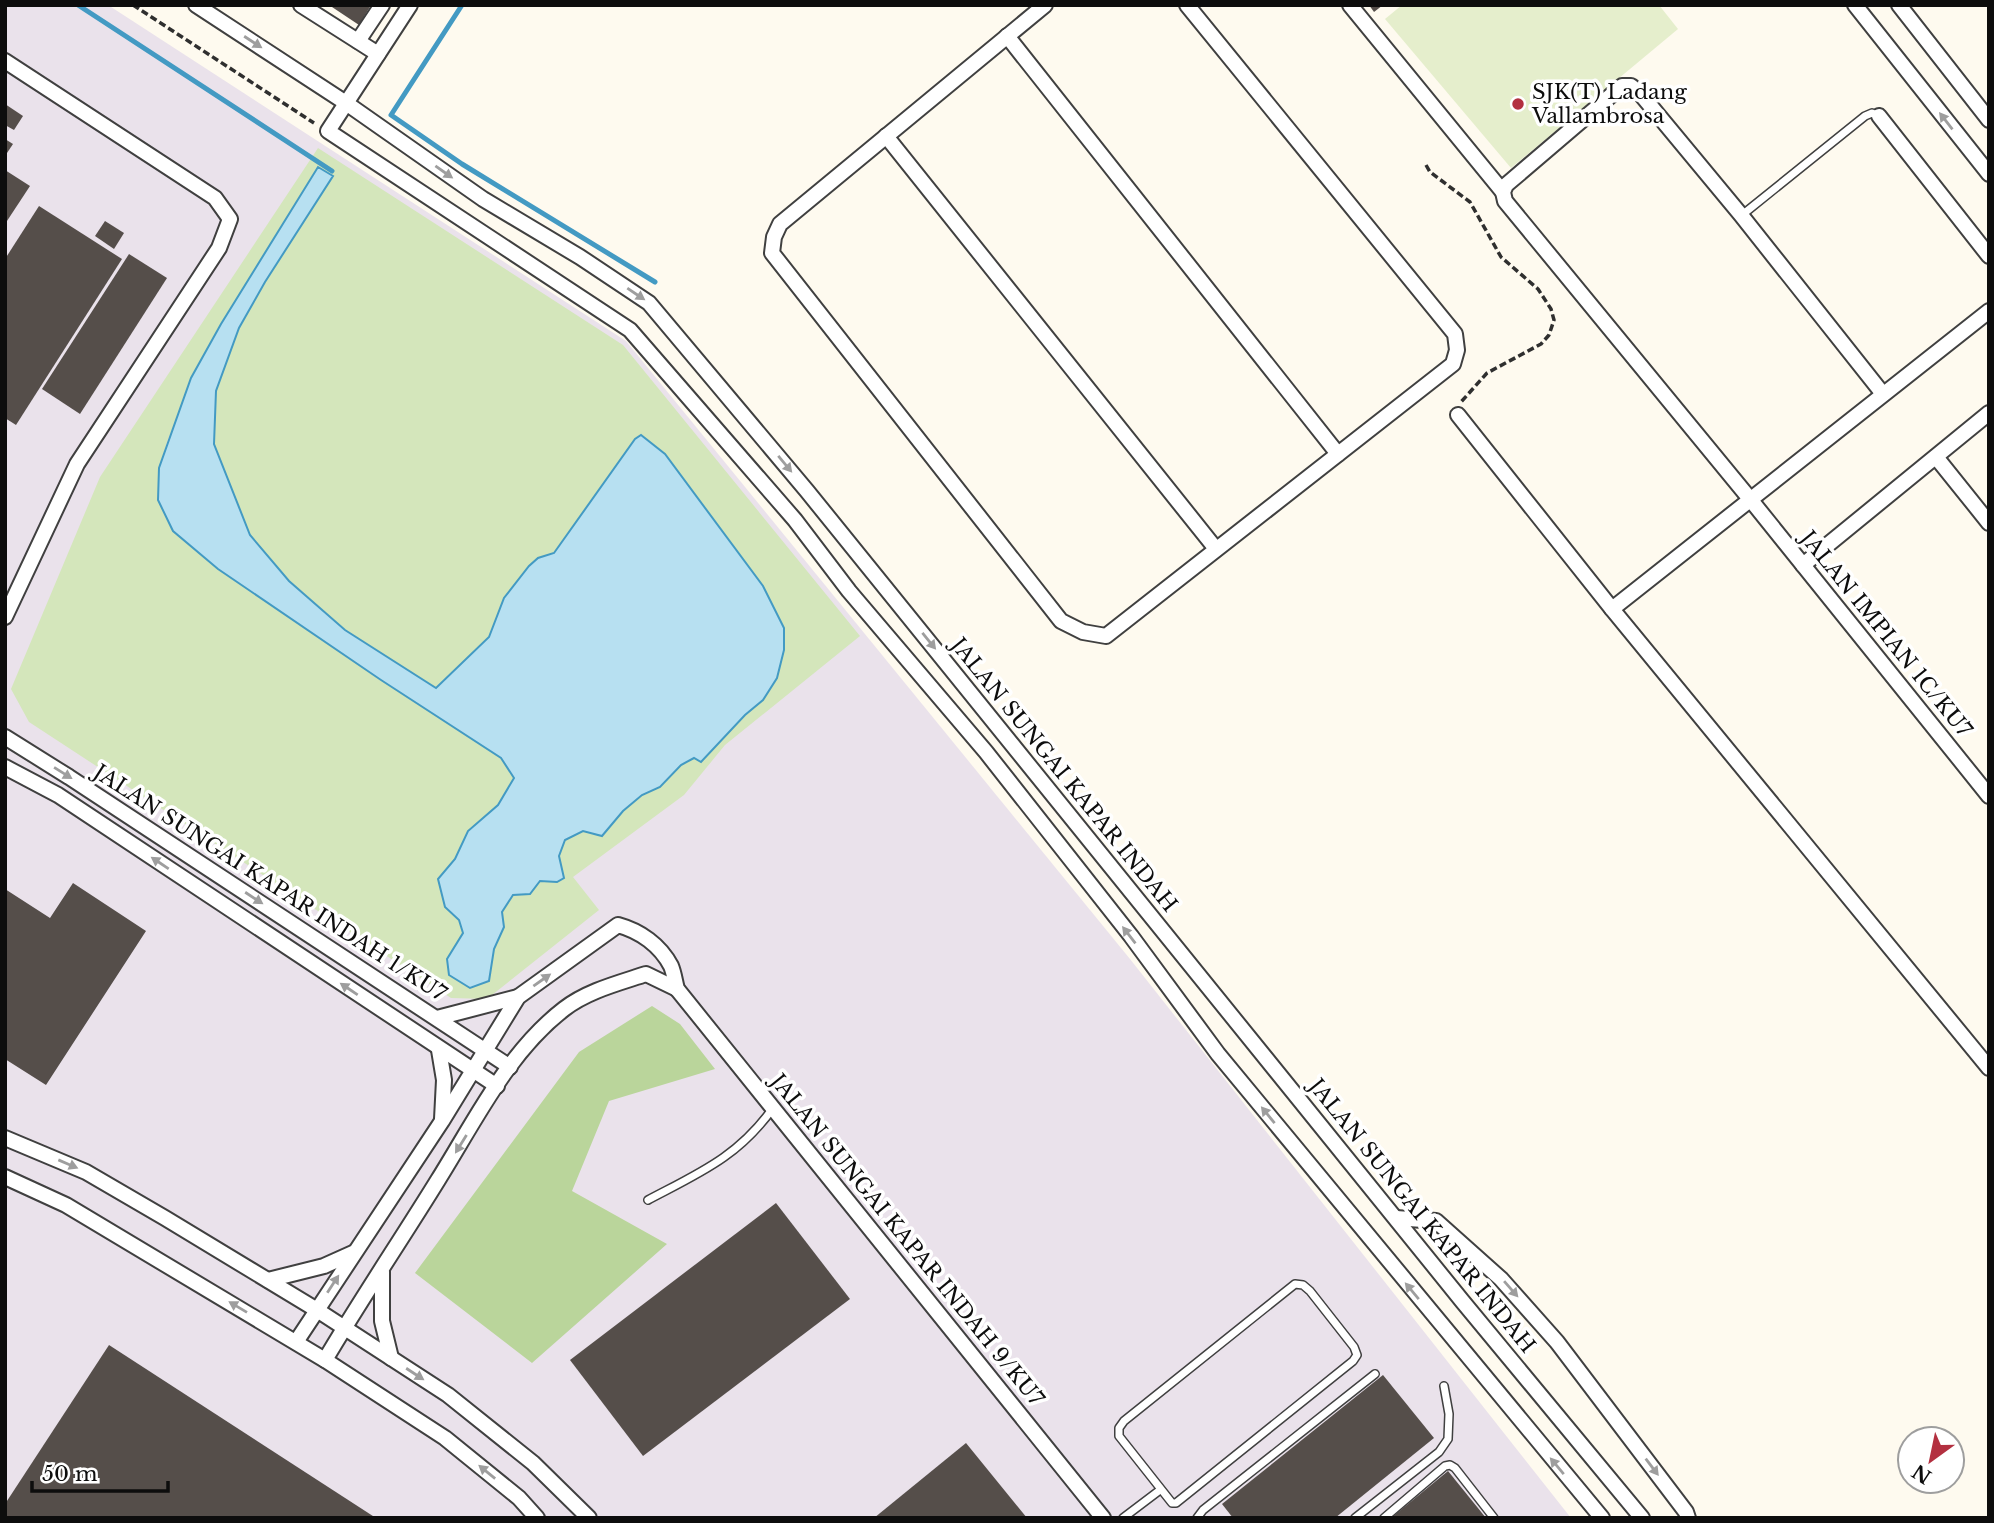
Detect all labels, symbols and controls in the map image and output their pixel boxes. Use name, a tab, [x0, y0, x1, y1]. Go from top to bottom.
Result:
one-way arrow	[243, 36, 263, 49]
place label: SJK(T) Ladang Vallambrosa	[1531, 79, 1687, 129]
marker: SJK(T) Ladang Vallambrosa	[1510, 96, 1526, 112]
one-way arrow	[1939, 112, 1954, 130]
one-way arrow	[435, 165, 453, 179]
one-way arrow	[626, 287, 645, 300]
one-way arrow	[777, 456, 792, 473]
street label: JALAN IMPIAN 1C/KU7	[1793, 523, 1977, 743]
street label: JALAN SUNGAI KAPAR INDAH	[943, 630, 1183, 917]
one-way arrow	[921, 631, 936, 649]
street label: JALAN SUNGAI KAPAR INDAH 1/KU7	[86, 757, 452, 1007]
one-way arrow	[54, 767, 73, 780]
one-way arrow	[151, 856, 169, 870]
one-way arrow	[244, 891, 263, 904]
one-way arrow	[1122, 926, 1137, 944]
one-way arrow	[533, 973, 551, 987]
one-way arrow	[340, 983, 359, 996]
street label: JALAN SUNGAI KAPAR INDAH 9/KU7	[763, 1067, 1049, 1411]
street label: JALAN SUNGAI KAPAR INDAH	[1301, 1071, 1541, 1358]
one-way arrow	[1260, 1106, 1275, 1124]
one-way arrow	[454, 1134, 467, 1154]
one-way arrow	[58, 1158, 78, 1170]
one-way arrow	[326, 1275, 340, 1293]
one-way arrow	[1503, 1281, 1518, 1298]
one-way arrow	[1405, 1282, 1420, 1300]
one-way arrow	[228, 1301, 247, 1313]
one-way arrow	[406, 1367, 425, 1380]
north arrow	[1896, 1425, 1966, 1495]
scale bar	[32, 1450, 168, 1494]
one-way arrow	[1550, 1457, 1565, 1475]
one-way arrow	[1645, 1458, 1659, 1477]
text: N	[1908, 1459, 1936, 1488]
text: 50 m	[42, 1461, 98, 1487]
one-way arrow	[478, 1465, 495, 1480]

